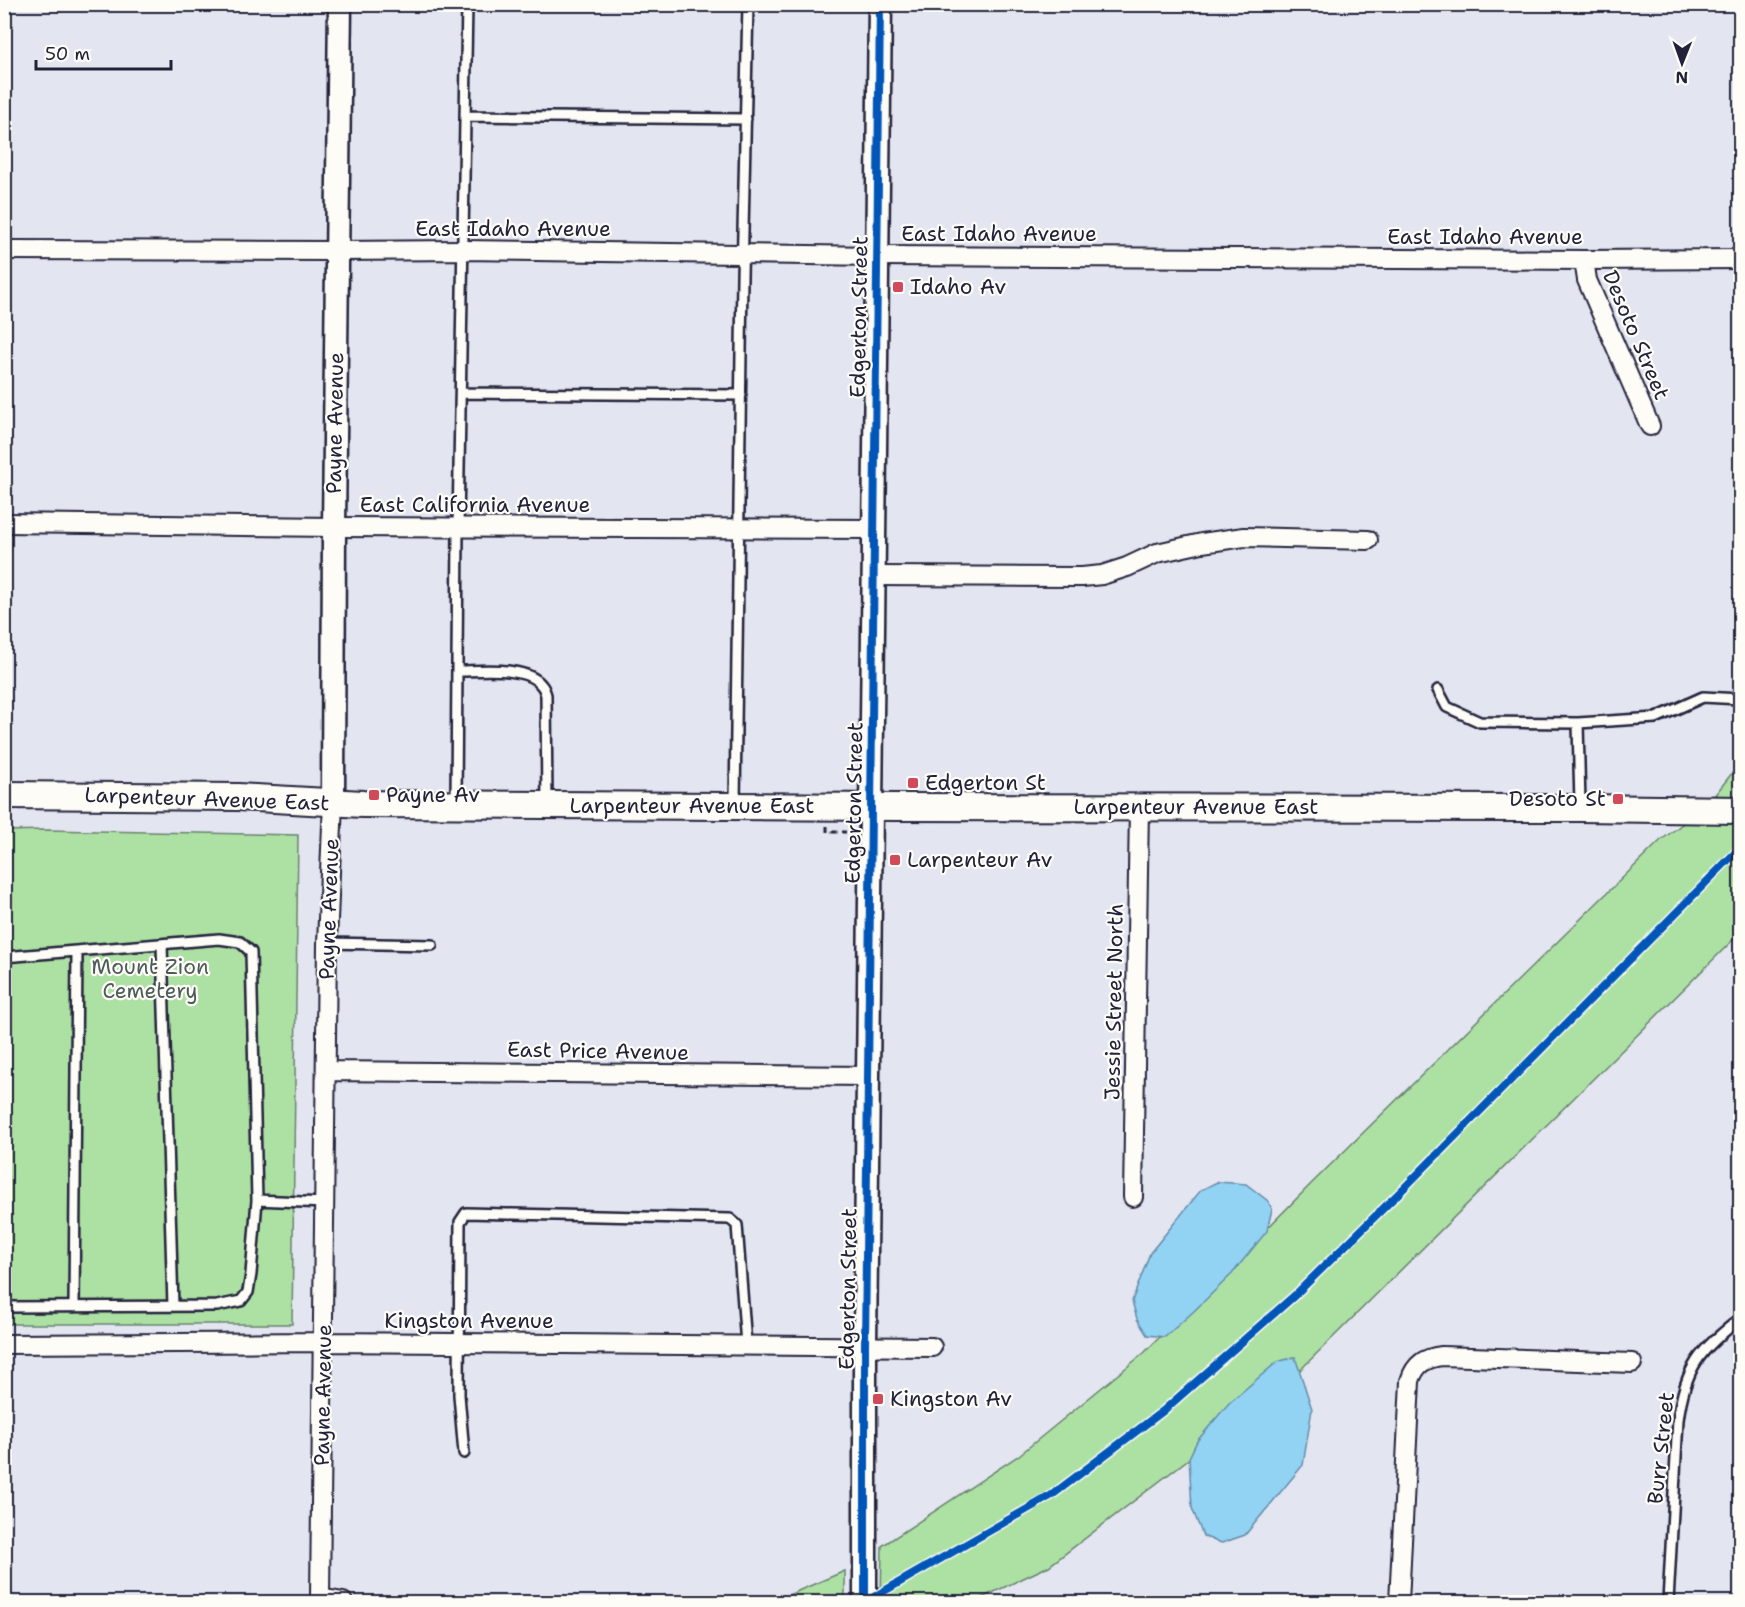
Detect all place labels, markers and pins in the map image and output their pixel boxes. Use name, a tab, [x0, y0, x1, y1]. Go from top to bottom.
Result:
place label: Idaho Av	[910, 273, 1006, 301]
marker: Idaho Av	[891, 280, 905, 294]
place label: Edgerton St	[925, 769, 1046, 797]
marker: Edgerton St	[906, 776, 920, 790]
place label: Payne Av	[386, 781, 480, 809]
place label: Desoto St	[1509, 785, 1606, 813]
marker: Payne Av	[367, 788, 381, 802]
marker: Desoto St	[1611, 792, 1625, 806]
place label: Larpenteur Av	[907, 846, 1053, 874]
marker: Larpenteur Av	[888, 853, 902, 867]
place label: Kingston Av	[890, 1385, 1012, 1413]
marker: Kingston Av	[871, 1392, 885, 1406]

